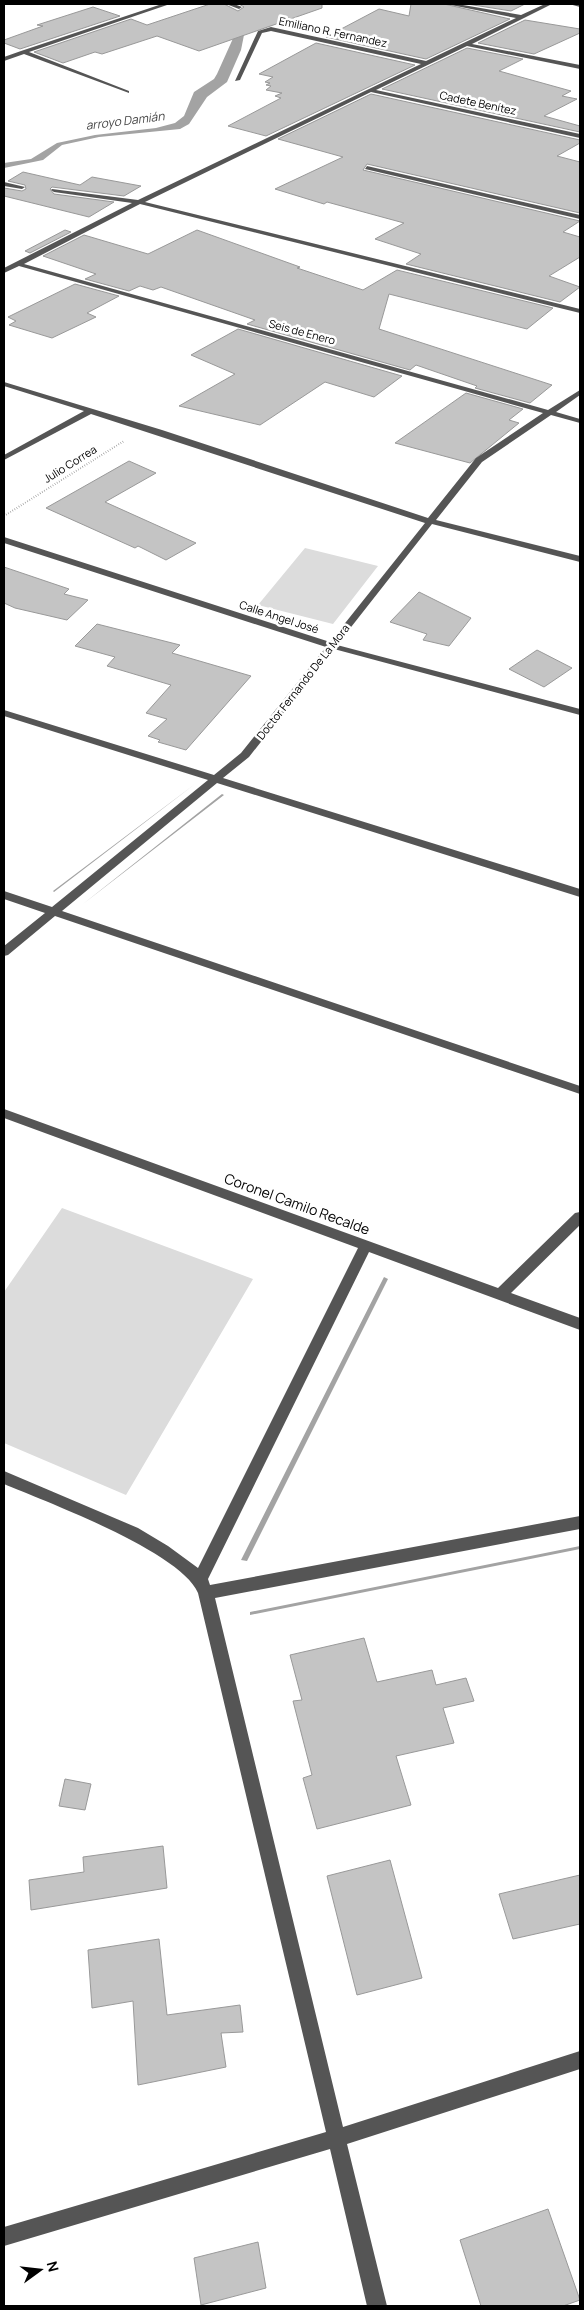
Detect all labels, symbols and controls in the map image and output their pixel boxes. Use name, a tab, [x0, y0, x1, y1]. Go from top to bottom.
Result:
street label: Emiliano R. Fernandez	[278, 13, 389, 50]
street label: Cadete Benítez	[438, 87, 518, 118]
water label: arroyo Damián	[85, 107, 166, 134]
street label: Seis de Enero	[267, 315, 338, 348]
street label: Julio Correa	[40, 441, 99, 486]
street label: Calle Angel José	[238, 597, 321, 637]
street label: Doctor Fernando De La Mora	[253, 621, 352, 742]
street label: Coronel Camilo Recalde	[222, 1168, 373, 1239]
north arrow	[15, 2245, 65, 2295]
text: N	[43, 2259, 64, 2274]

